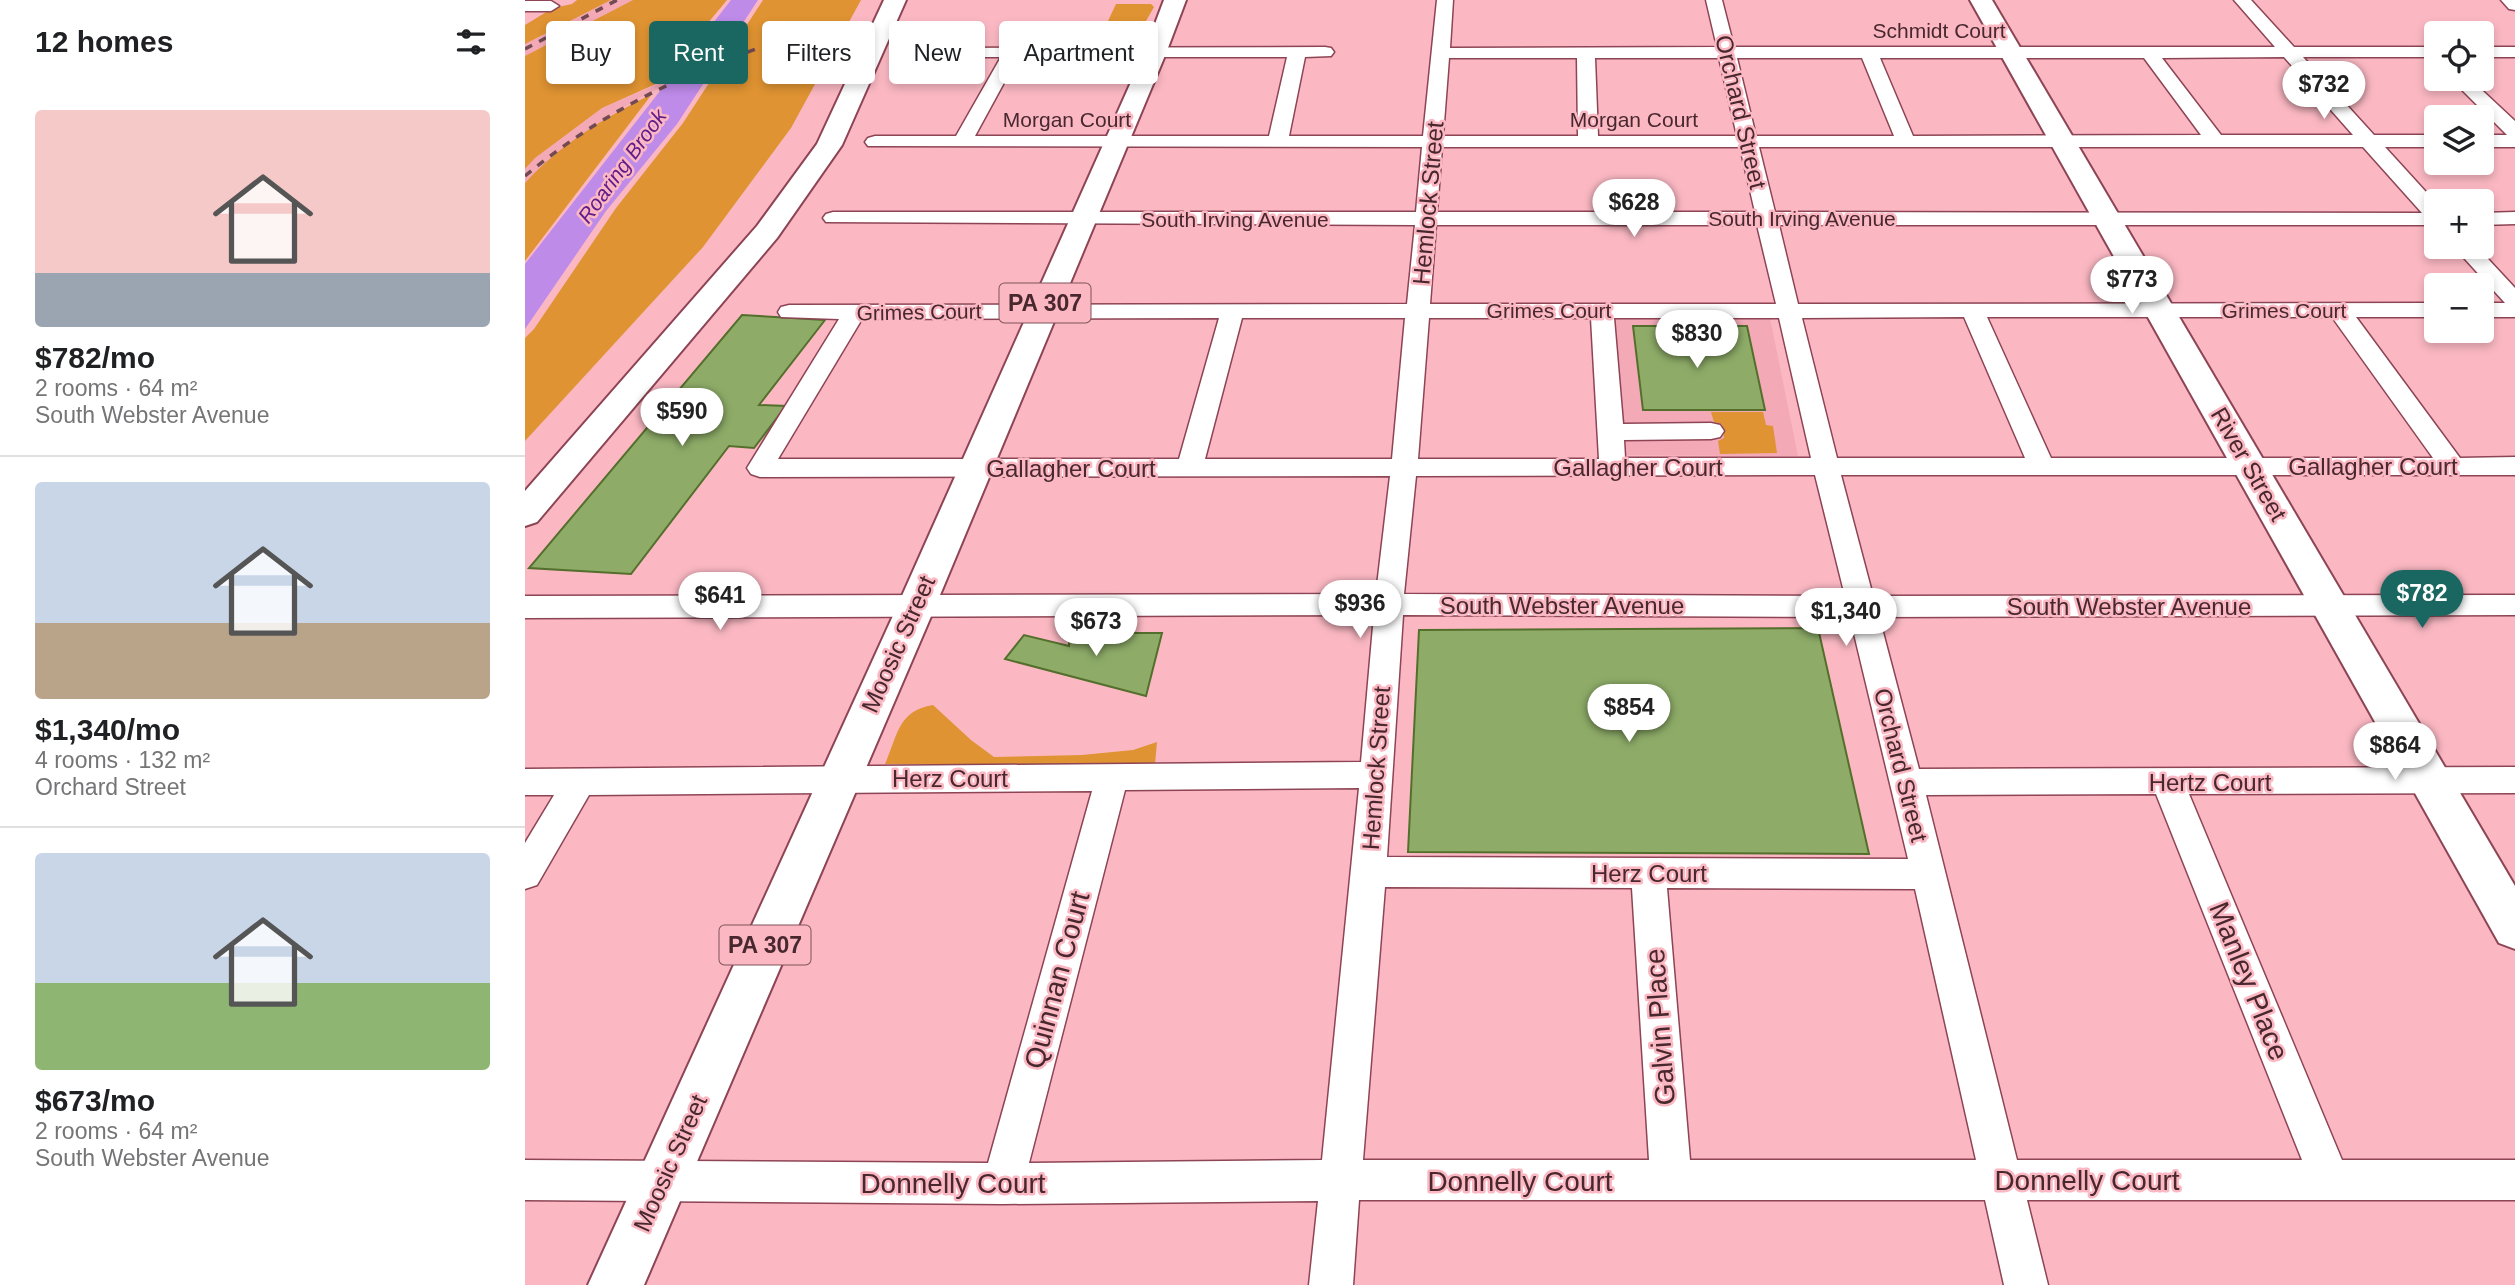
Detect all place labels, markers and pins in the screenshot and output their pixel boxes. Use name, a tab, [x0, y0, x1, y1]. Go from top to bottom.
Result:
pin: $732	[2283, 61, 2365, 121]
pin: $628	[1593, 180, 1675, 239]
pin: $773	[2091, 256, 2173, 316]
pin: $830	[1656, 310, 1738, 370]
pin: $590	[641, 388, 723, 448]
pin: $782	[2381, 570, 2463, 630]
pin: $641	[679, 572, 761, 632]
pin: $936	[1319, 580, 1401, 640]
pin: $1,340	[1789, 588, 1903, 648]
pin: $673	[1055, 598, 1137, 658]
pin: $854	[1588, 684, 1670, 744]
pin: $864	[2354, 722, 2436, 782]

